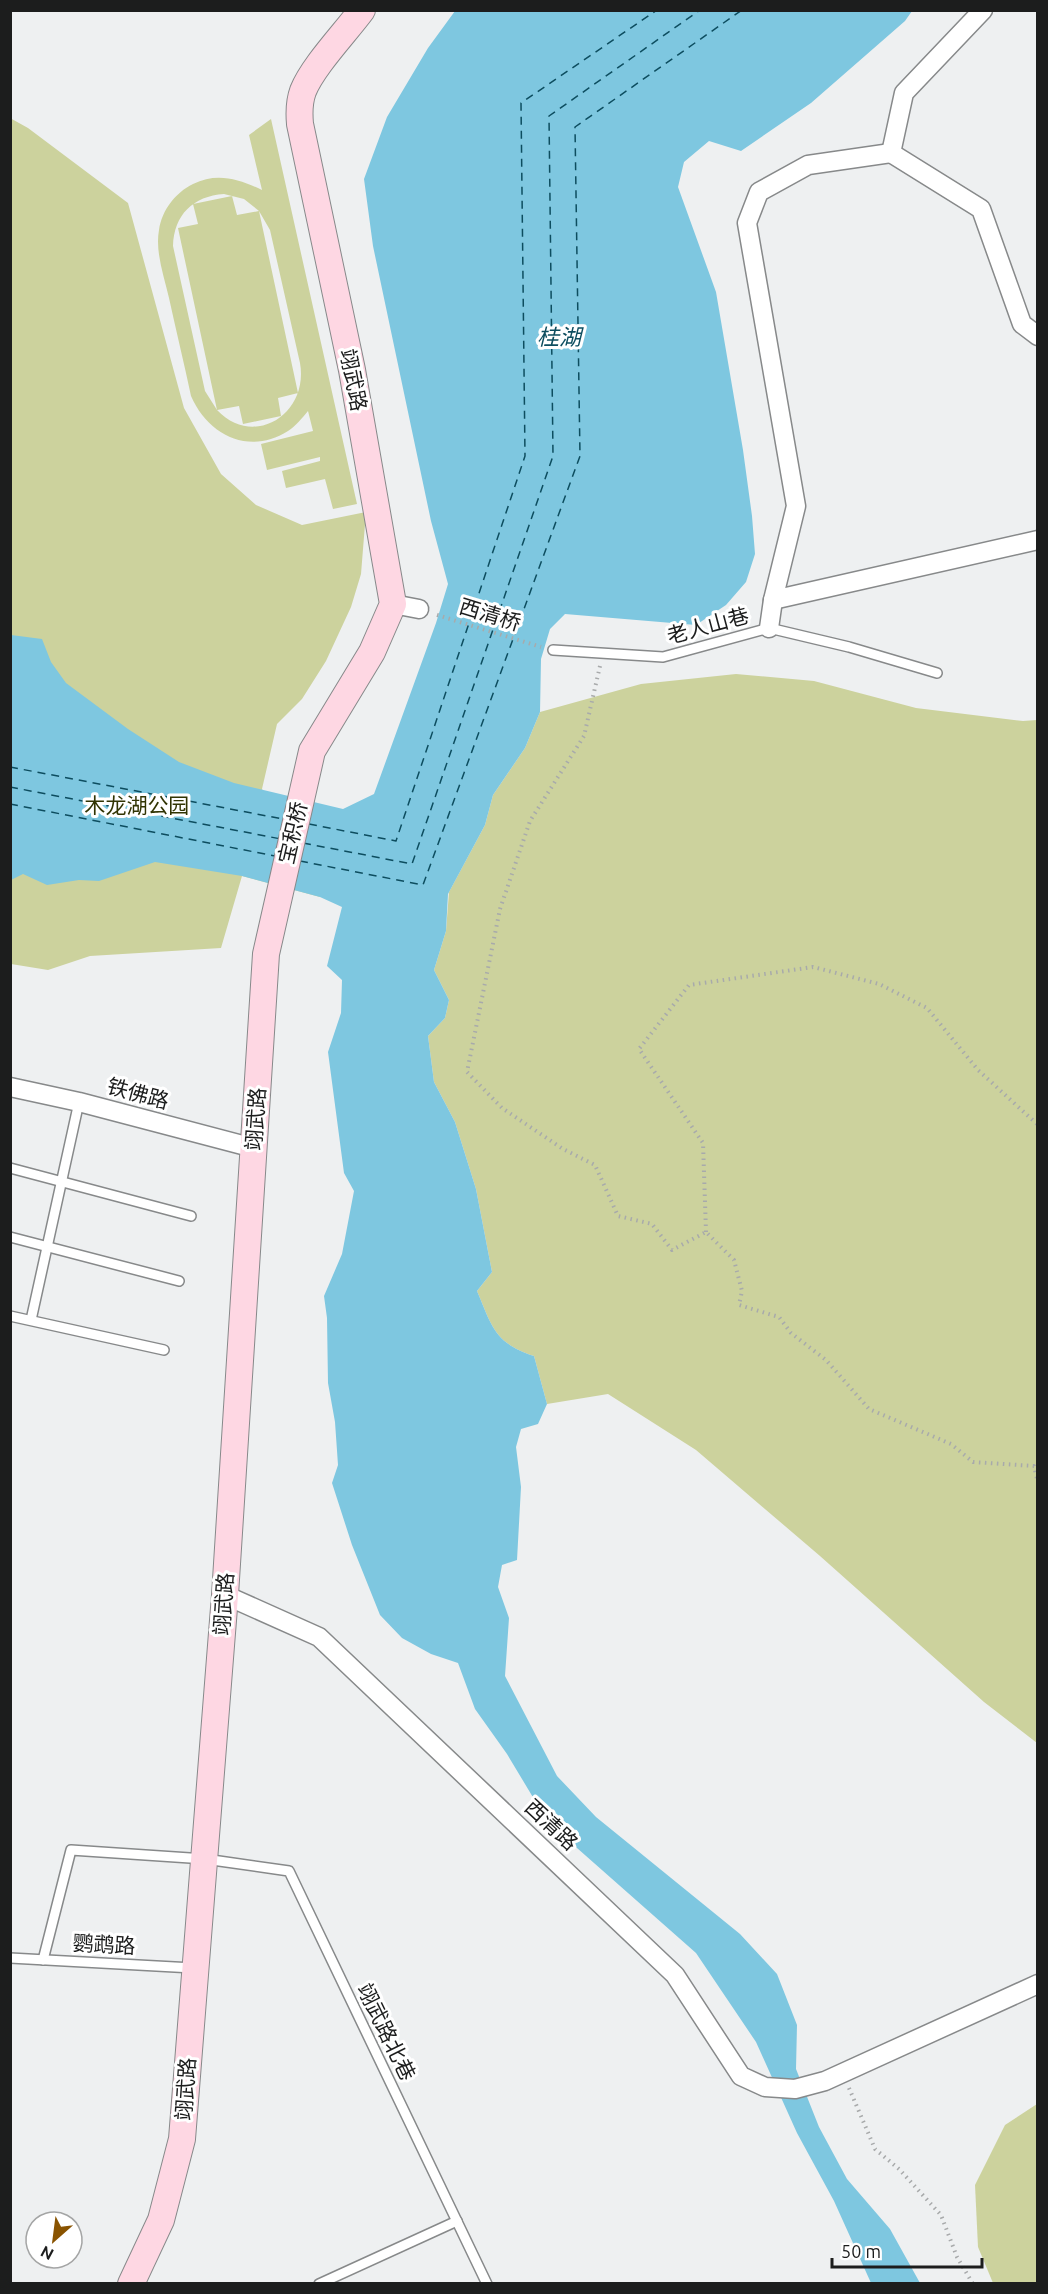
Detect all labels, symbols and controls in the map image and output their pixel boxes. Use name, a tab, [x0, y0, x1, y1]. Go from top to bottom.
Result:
water label: 桂湖	[537, 324, 584, 349]
street label: 翊武路	[336, 347, 372, 413]
street label: 西清桥	[457, 593, 524, 635]
street label: 老人山巷	[664, 603, 751, 647]
park label: 木龙湖公园	[85, 793, 190, 817]
street label: 宝积桥	[273, 799, 311, 866]
street label: 铁佛路	[105, 1073, 172, 1113]
street label: 翊武路	[241, 1087, 269, 1151]
street label: 翊武路	[209, 1572, 237, 1636]
street label: 西清路	[520, 1794, 583, 1855]
street label: 鹦鹉路	[72, 1930, 136, 1958]
street label: 翊武路北巷	[353, 1979, 421, 2084]
street label: 翊武路	[171, 2057, 199, 2121]
north arrow	[24, 2210, 84, 2270]
scale bar	[832, 2231, 982, 2269]
text: 50 m	[841, 2241, 881, 2261]
text: N	[37, 2242, 56, 2264]

